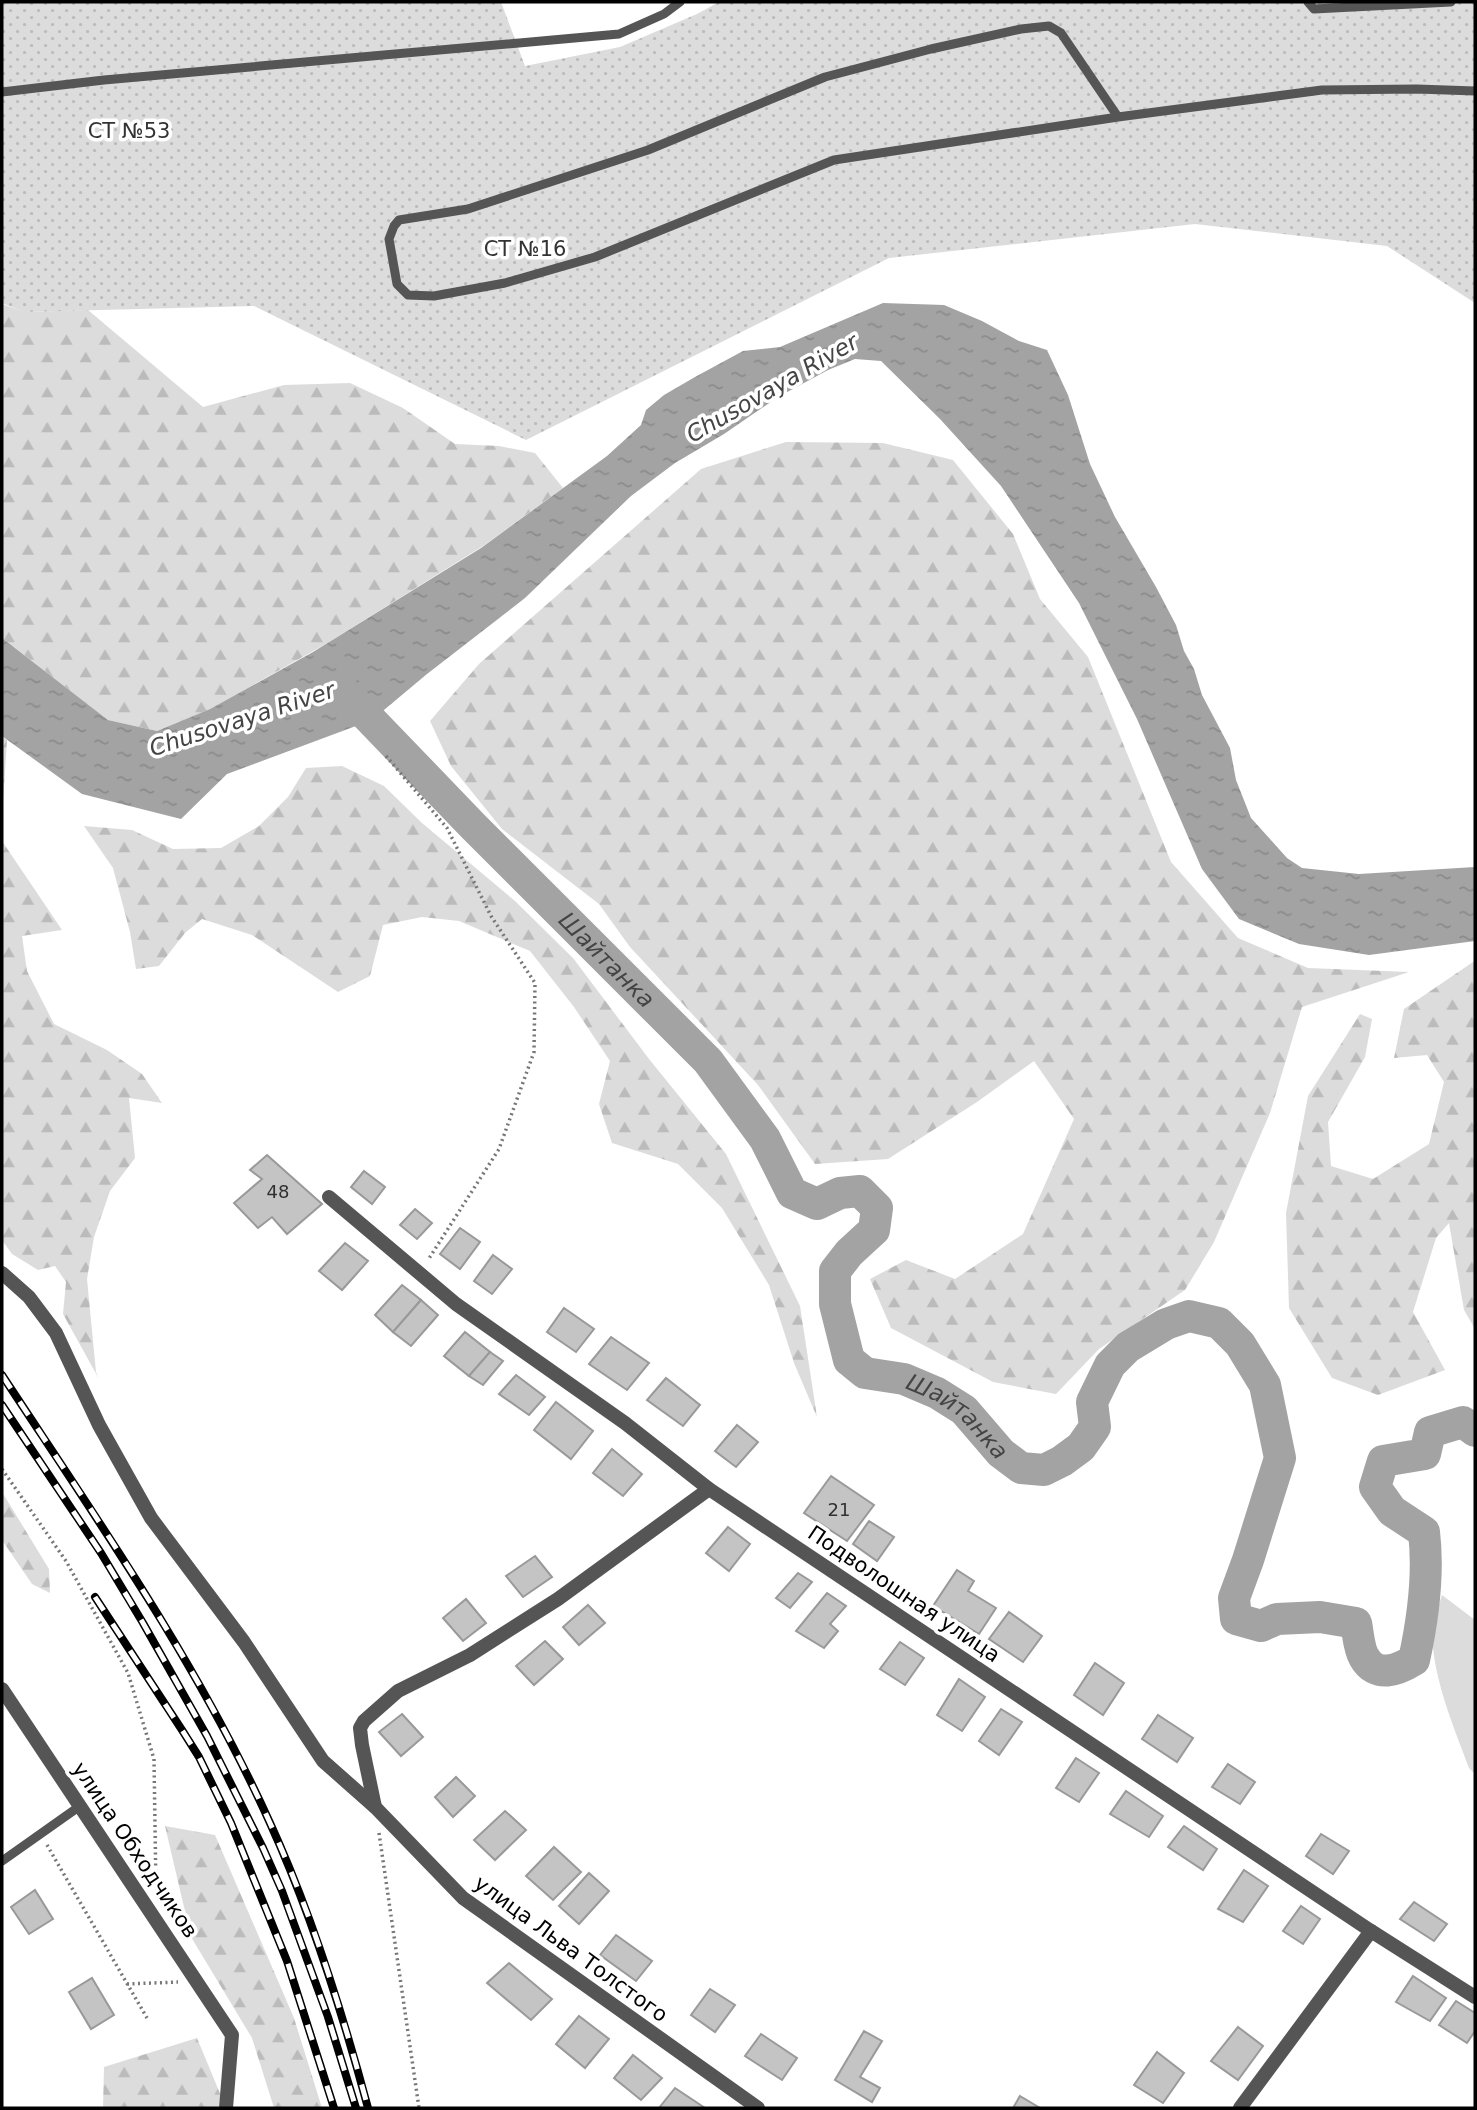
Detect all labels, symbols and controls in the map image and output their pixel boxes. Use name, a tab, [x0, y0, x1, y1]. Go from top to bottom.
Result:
park label: СТ №53	[88, 119, 170, 143]
park label: СТ №16	[484, 237, 566, 261]
water label: Chusovaya River	[682, 328, 864, 448]
water label: Chusovaya River	[146, 676, 340, 761]
water label: Шайтанка	[554, 907, 660, 1013]
house number: 48	[267, 1181, 289, 1202]
water label: Шайтанка	[903, 1369, 1013, 1464]
house number: 21	[828, 1499, 850, 1520]
street label: Подволошная улица	[803, 1521, 1005, 1667]
street label: улица Обходчиков	[67, 1758, 203, 1942]
street label: улица Льва Толстого	[470, 1871, 672, 2027]

